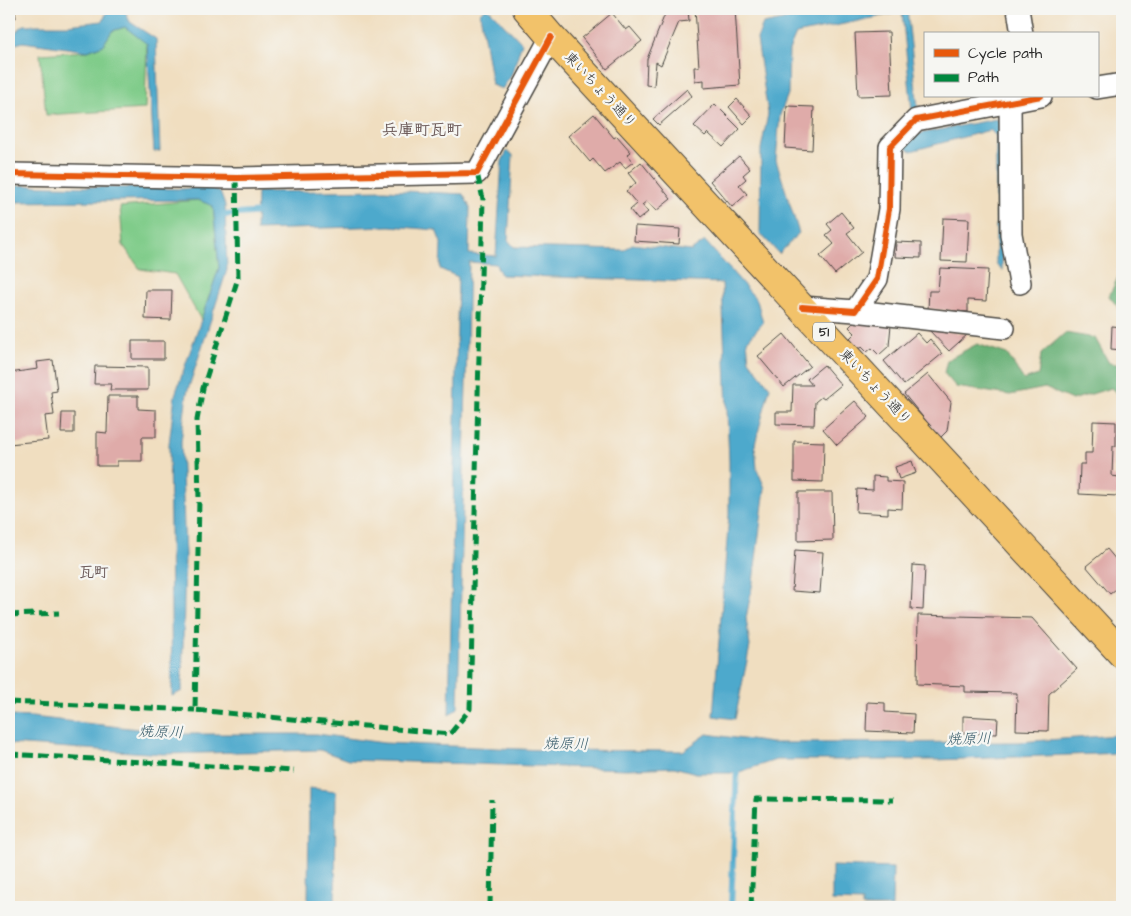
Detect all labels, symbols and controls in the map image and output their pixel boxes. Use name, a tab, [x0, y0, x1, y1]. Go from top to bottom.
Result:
legend	[924, 32, 1098, 98]
text: Cycle path	[968, 43, 1043, 65]
street label: 東いちょう通り	[559, 47, 641, 133]
text: Path	[968, 67, 999, 88]
district label: 兵庫町瓦町	[382, 119, 462, 141]
road number: 51	[813, 322, 835, 342]
street label: 東いちょう通り	[834, 344, 916, 430]
district label: 瓦町	[79, 562, 109, 583]
water label: 焼原川	[138, 721, 184, 743]
water label: 焼原川	[946, 728, 992, 750]
water label: 焼原川	[543, 733, 589, 755]

